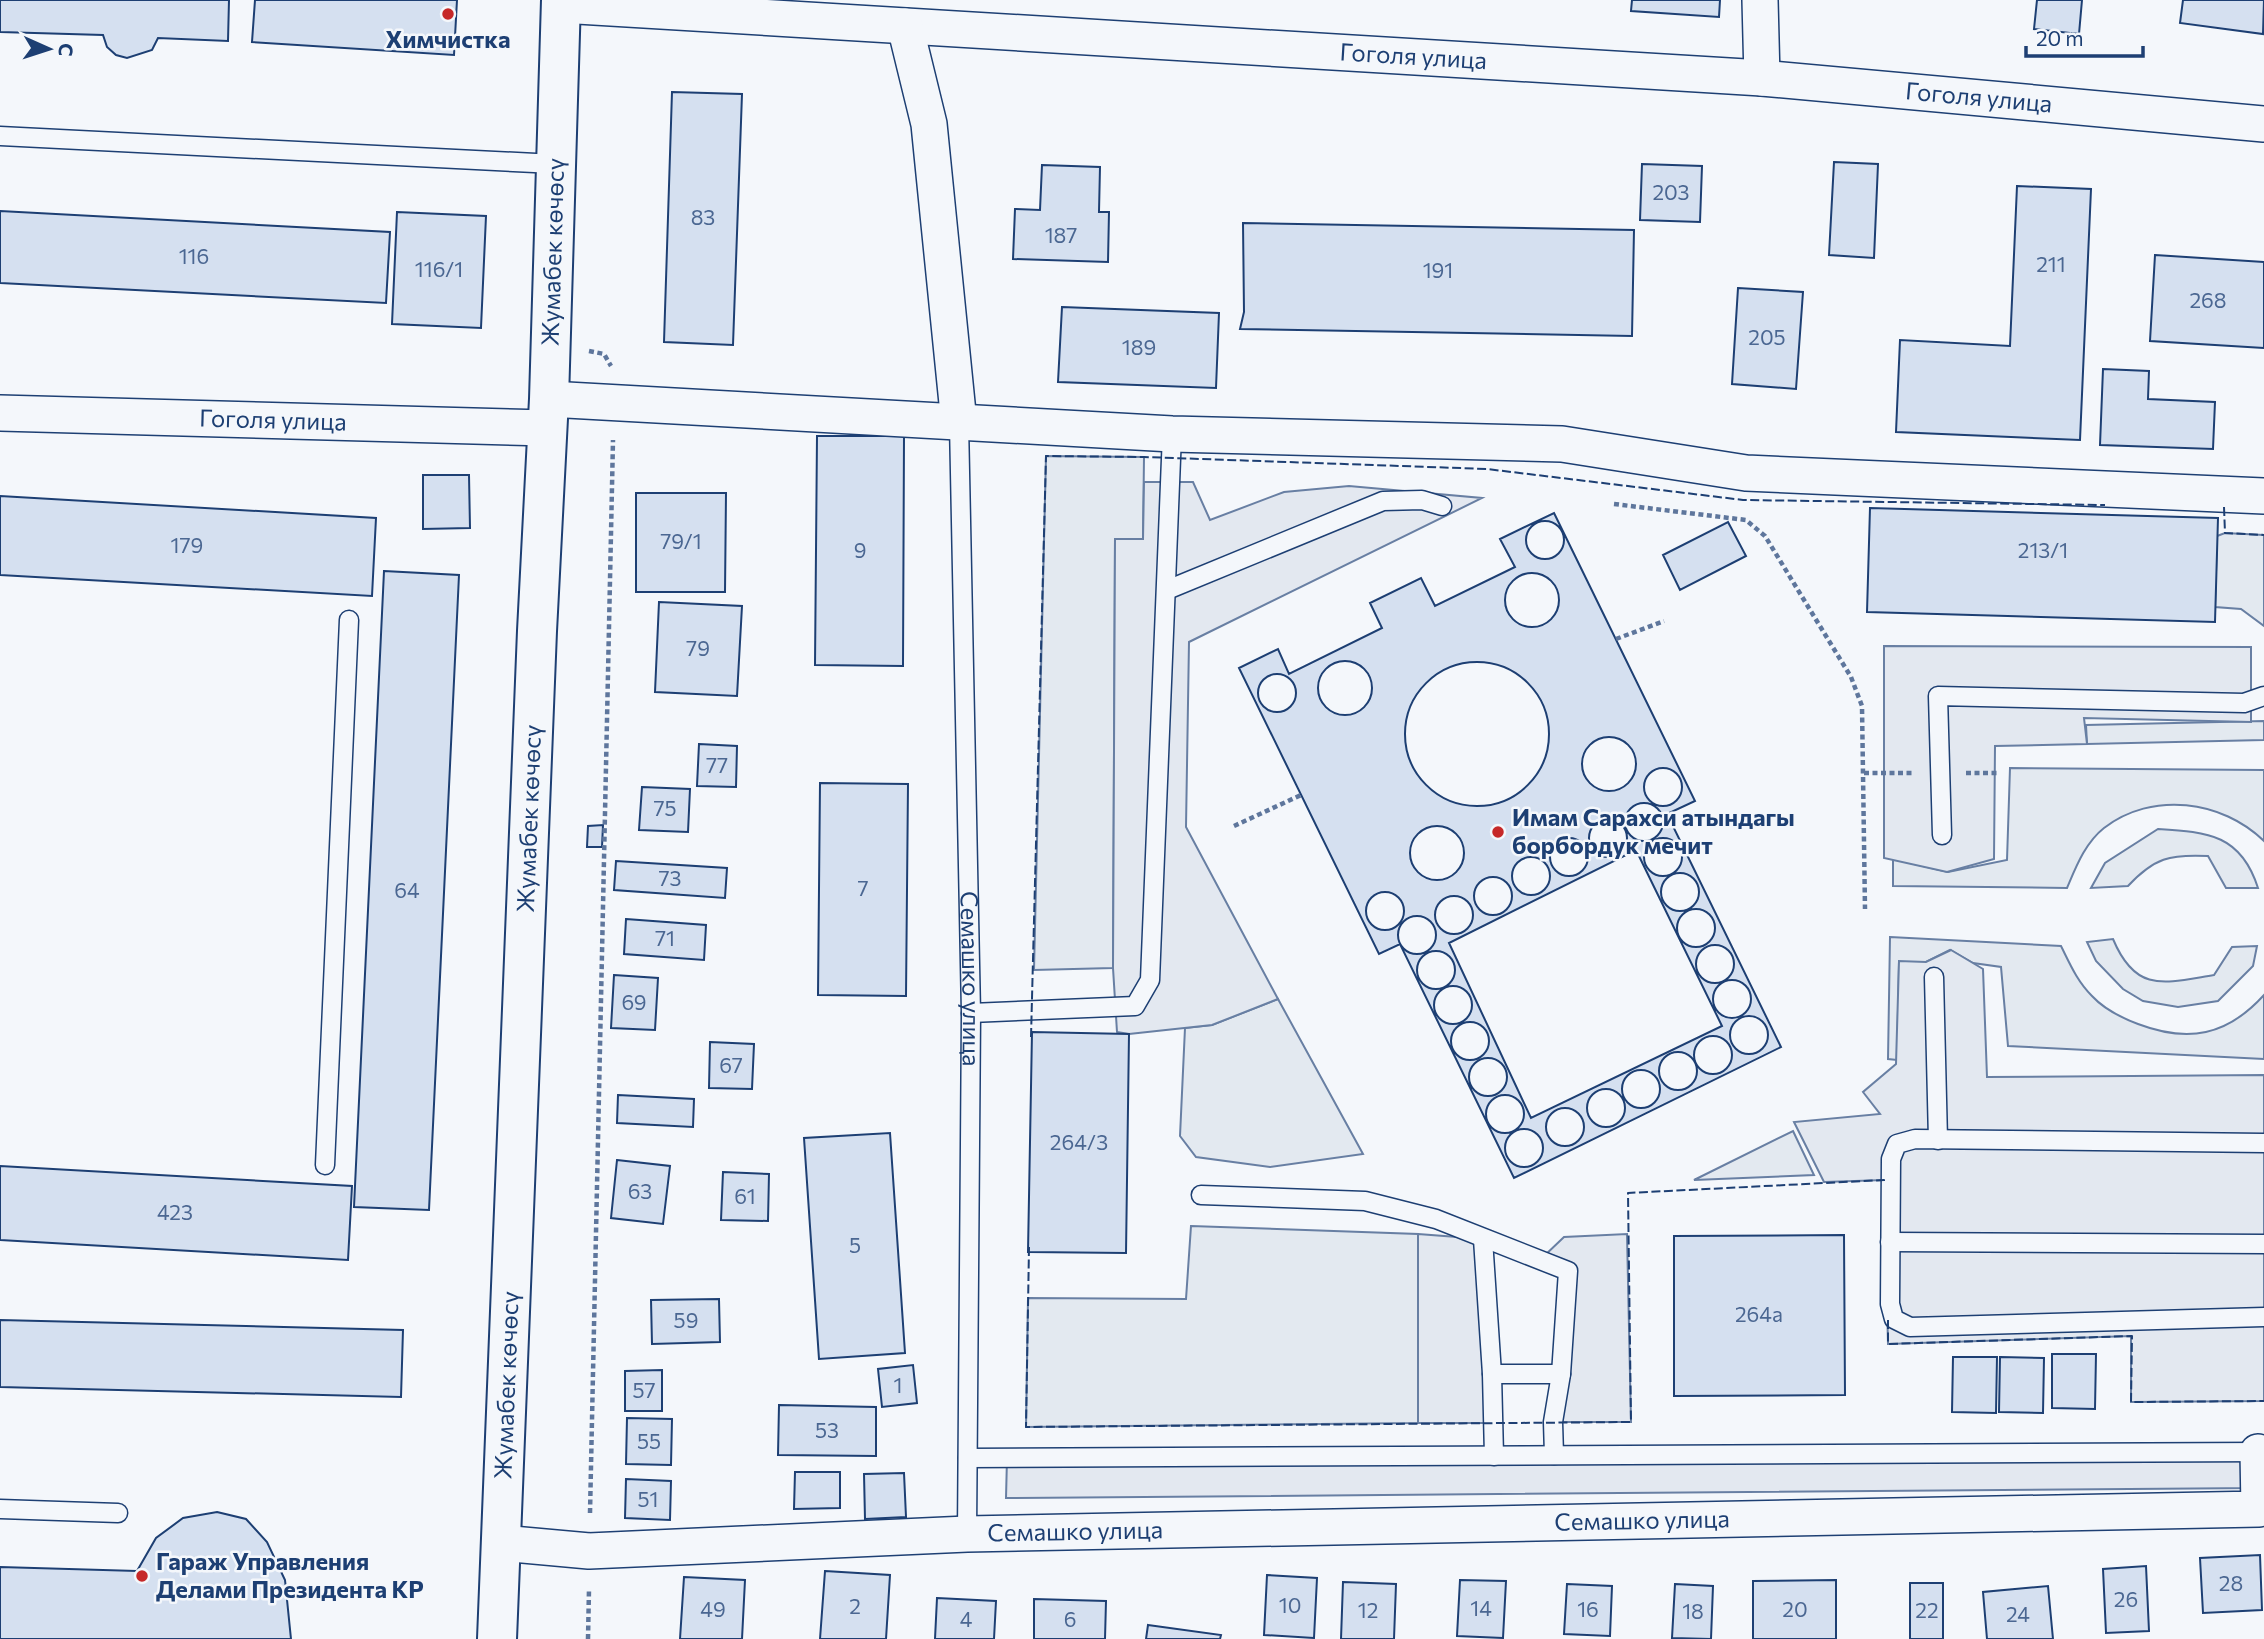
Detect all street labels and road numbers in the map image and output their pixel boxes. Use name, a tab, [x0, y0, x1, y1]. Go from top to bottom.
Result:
street label: Гоголя улица	[1339, 36, 1488, 74]
street label: Гоголя улица	[1904, 75, 2054, 118]
street label: Жумабек көчөсү	[535, 158, 569, 347]
street label: Гоголя улица	[199, 402, 347, 435]
street label: Жумабек көчөсү	[510, 724, 546, 913]
street label: Семашко улица	[956, 891, 987, 1067]
street label: Жумабек көчөсү	[487, 1290, 524, 1480]
street label: Семашко улица	[1554, 1503, 1730, 1536]
street label: Семашко улица	[987, 1514, 1163, 1547]

